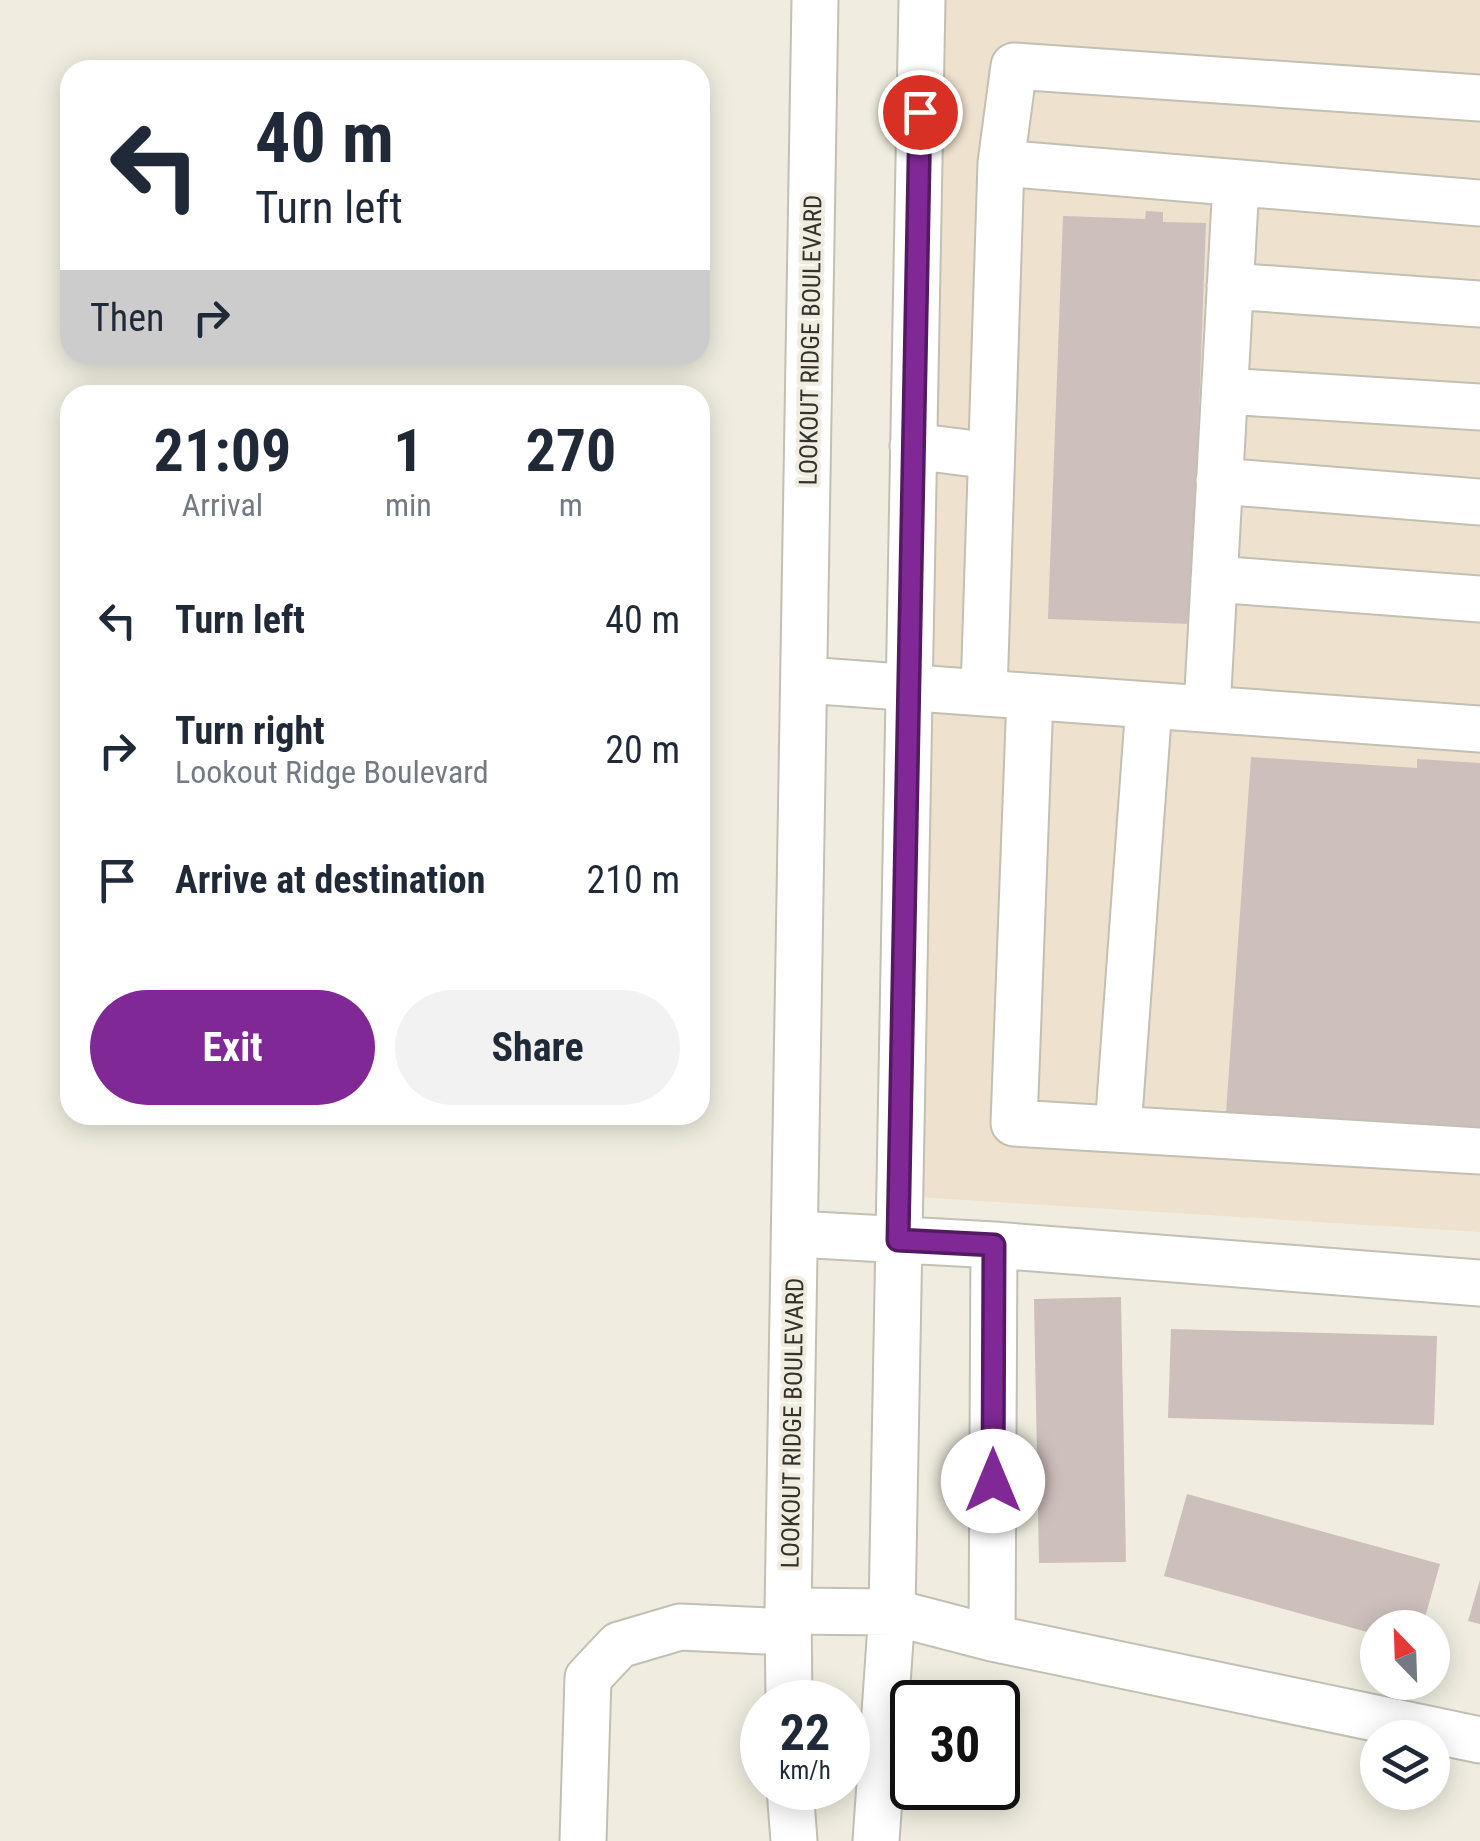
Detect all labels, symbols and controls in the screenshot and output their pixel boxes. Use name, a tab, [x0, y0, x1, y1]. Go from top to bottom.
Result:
pin	[878, 70, 963, 155]
icon: arrive	[893, 85, 948, 140]
text: 40 m	[255, 97, 394, 179]
icon: left	[90, 100, 220, 230]
text: Turn left	[255, 181, 403, 234]
street label: LOOKOUT RIDGE BOULEVARD	[793, 195, 828, 486]
icon: right	[184, 290, 239, 345]
text: Then	[90, 296, 164, 340]
text: 21:09	[154, 415, 291, 486]
text: 1	[393, 415, 424, 486]
text: 270	[525, 415, 616, 486]
text: Arrival	[182, 486, 263, 524]
text: min	[385, 486, 432, 524]
text: m	[559, 486, 583, 524]
icon: left	[90, 593, 145, 648]
text: Turn left	[175, 598, 305, 642]
text: 40 m	[605, 598, 680, 642]
text: Turn right	[175, 709, 325, 753]
icon: right	[90, 723, 145, 778]
text: 20 m	[605, 728, 680, 772]
text: Lookout Ridge Boulevard	[175, 753, 489, 791]
icon: arrive	[90, 853, 145, 908]
text: Arrive at destination	[175, 858, 485, 902]
text: 210 m	[586, 858, 680, 902]
button: Exit	[90, 990, 375, 1105]
button: Share	[395, 990, 680, 1105]
street label: LOOKOUT RIDGE BOULEVARD	[775, 1278, 810, 1569]
position arrow	[941, 1429, 1045, 1533]
north arrow	[1360, 1610, 1450, 1700]
map controls	[1360, 1610, 1450, 1810]
speed limit sign: 30	[890, 1680, 1020, 1810]
text: 22	[780, 1704, 830, 1762]
button: layers	[1360, 1720, 1450, 1810]
text: km/h	[779, 1756, 831, 1785]

